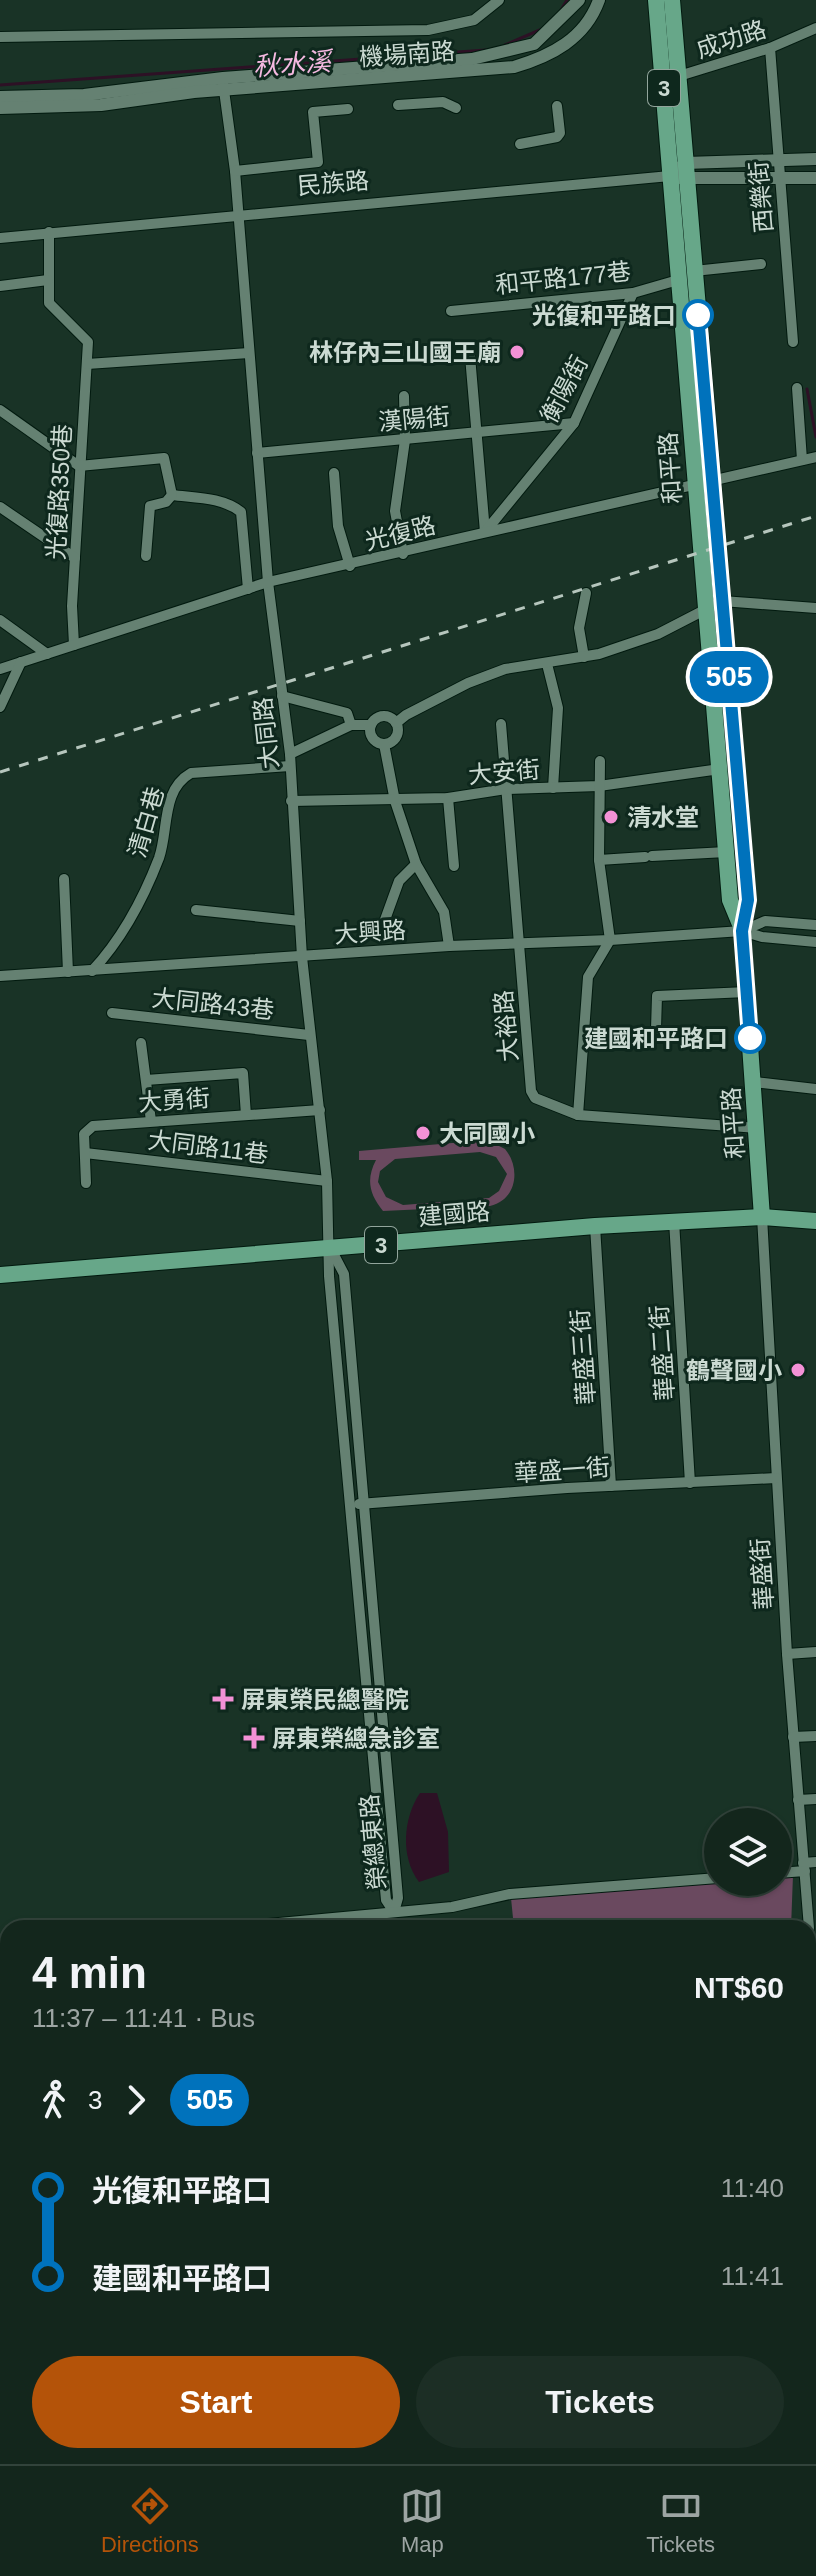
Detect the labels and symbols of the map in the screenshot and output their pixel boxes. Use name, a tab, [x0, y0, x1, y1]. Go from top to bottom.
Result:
street label: 成功路	[693, 15, 769, 63]
street label: 機場南路	[358, 37, 456, 71]
water label: 秋水溪	[252, 46, 336, 82]
road number: 3	[648, 70, 680, 106]
street label: 西樂街	[744, 160, 778, 234]
street label: 民族路	[296, 166, 370, 200]
street label: 和平路177巷	[494, 257, 632, 299]
marker: 光復和平路口	[683, 300, 713, 330]
place label: 光復和平路口	[532, 302, 676, 329]
place label: 林仔內三山國王廟	[309, 339, 501, 366]
marker: 林仔內三山國王廟	[508, 343, 526, 361]
street label: 衡陽街	[535, 351, 593, 427]
street label: 漢陽街	[377, 402, 451, 436]
street label: 光復路350巷	[42, 423, 76, 561]
street label: 和平路	[654, 431, 686, 505]
street label: 光復路	[362, 511, 438, 555]
line badge: 505	[683, 651, 775, 703]
street label: 大同路	[249, 696, 283, 770]
street label: 大安街	[467, 755, 541, 789]
street label: 清白巷	[123, 784, 169, 860]
place label: 清水堂	[627, 804, 699, 831]
marker: 清水堂	[602, 808, 620, 826]
street label: 大興路	[333, 916, 407, 948]
street label: 大同路43巷	[151, 984, 275, 1024]
street label: 大裕路	[489, 989, 523, 1063]
marker: 建國和平路口	[735, 1023, 765, 1053]
place label: 建國和平路口	[584, 1025, 728, 1052]
street label: 大勇街	[137, 1084, 211, 1116]
street label: 和平路	[717, 1086, 749, 1160]
place label: 大同國小	[439, 1120, 535, 1147]
marker: 大同國小	[414, 1124, 432, 1142]
street label: 大同路11巷	[146, 1126, 270, 1168]
street label: 建國路	[417, 1197, 491, 1231]
road number: 3	[365, 1227, 397, 1263]
street label: 華盛二街	[645, 1304, 679, 1402]
street label: 華盛三街	[566, 1308, 600, 1406]
place label: 鶴聲國小	[686, 1357, 782, 1384]
marker: 鶴聲國小	[789, 1361, 807, 1379]
street label: 華盛一街	[513, 1453, 611, 1487]
street label: 華盛街	[746, 1537, 778, 1611]
place label: 屏東榮民總醫院	[241, 1686, 409, 1713]
marker: 屏東榮民總醫院	[212, 1688, 234, 1710]
place label: 屏東榮總急診室	[272, 1725, 440, 1752]
marker: 屏東榮總急診室	[243, 1727, 265, 1749]
street label: 榮總東路	[355, 1793, 391, 1891]

